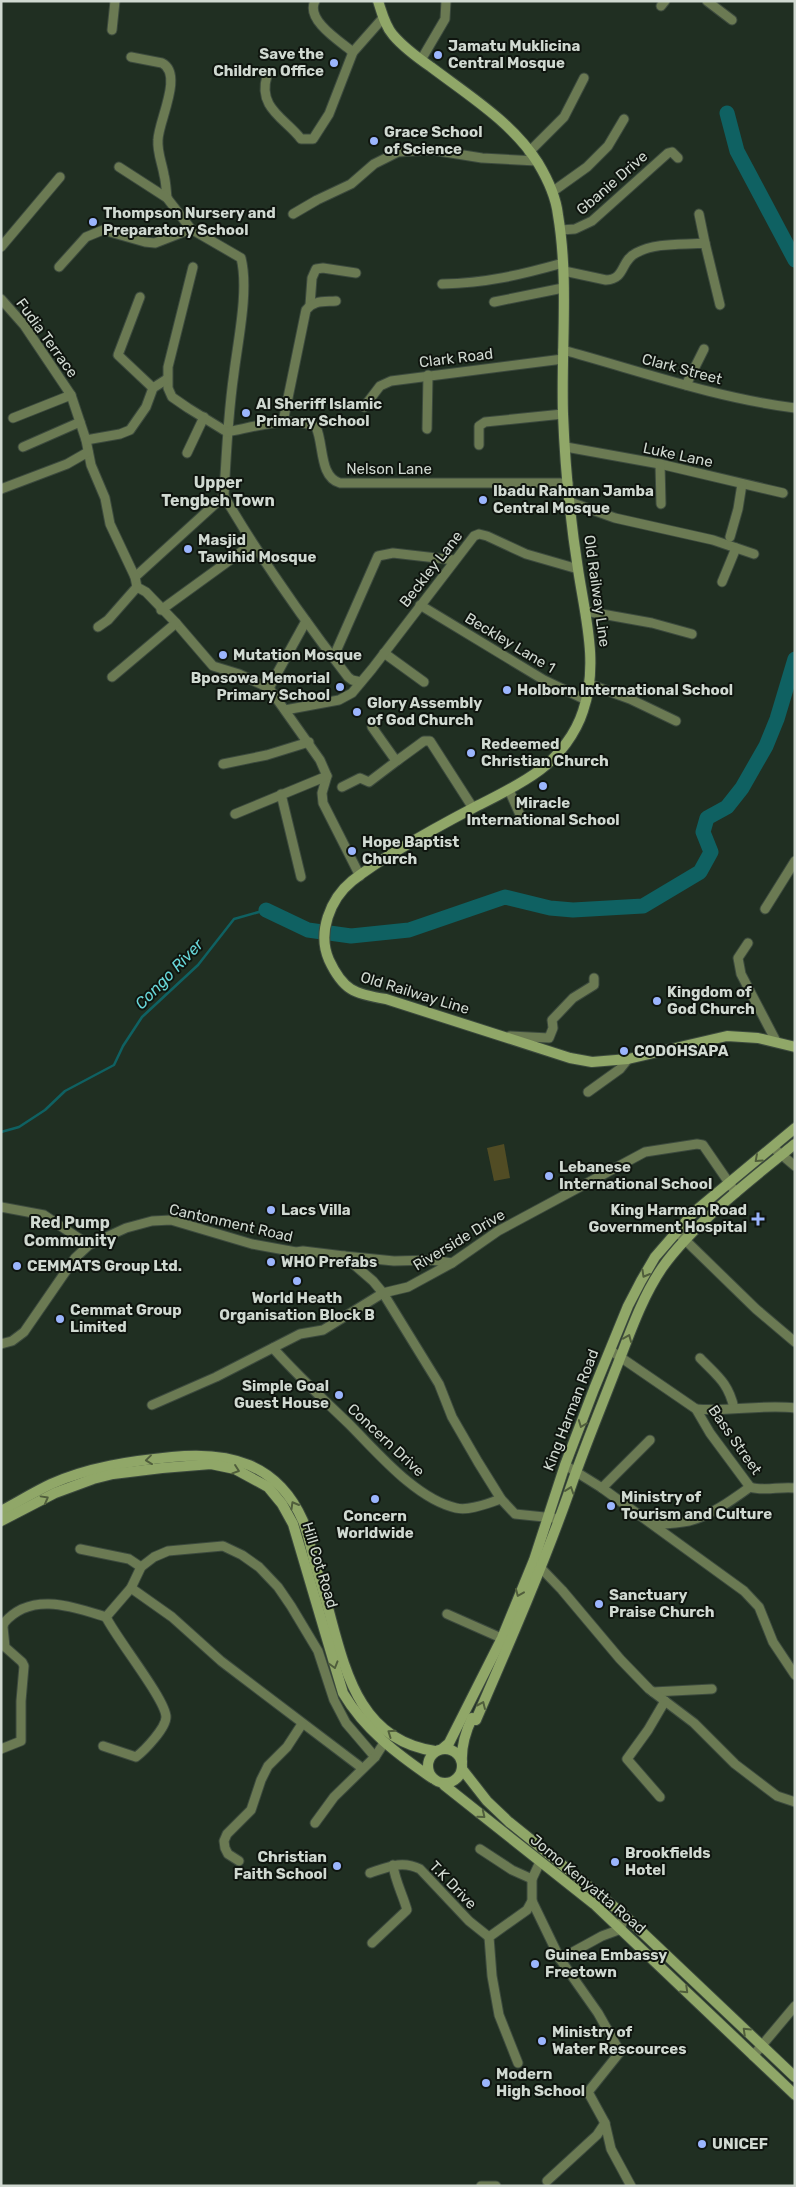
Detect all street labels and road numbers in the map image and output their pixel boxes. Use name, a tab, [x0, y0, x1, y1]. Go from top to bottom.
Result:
street label: Gbanie Drive	[573, 147, 651, 219]
street label: Fudia Terrace	[12, 295, 82, 381]
street label: Clark Road	[418, 345, 494, 371]
street label: Clark Street	[640, 350, 724, 388]
street label: Luke Lane	[641, 439, 715, 471]
street label: Nelson Lane	[346, 460, 432, 478]
street label: Beckley Lane	[396, 527, 466, 611]
street label: Old Railway Line	[580, 534, 614, 648]
street label: Beckley Lane 1	[462, 609, 558, 677]
street label: Old Railway Line	[358, 968, 472, 1018]
street label: Cantonment Road	[167, 1200, 295, 1246]
street label: Riverside Drive	[410, 1206, 508, 1274]
street label: King Harman Road	[539, 1347, 603, 1473]
street label: Concern Drive	[344, 1400, 428, 1480]
street label: Bass Street	[705, 1402, 766, 1478]
street label: Hill Cot Road	[298, 1520, 342, 1610]
street label: Jomo Kenyatta Road	[527, 1831, 649, 1937]
street label: T.K Drive	[426, 1857, 480, 1913]

